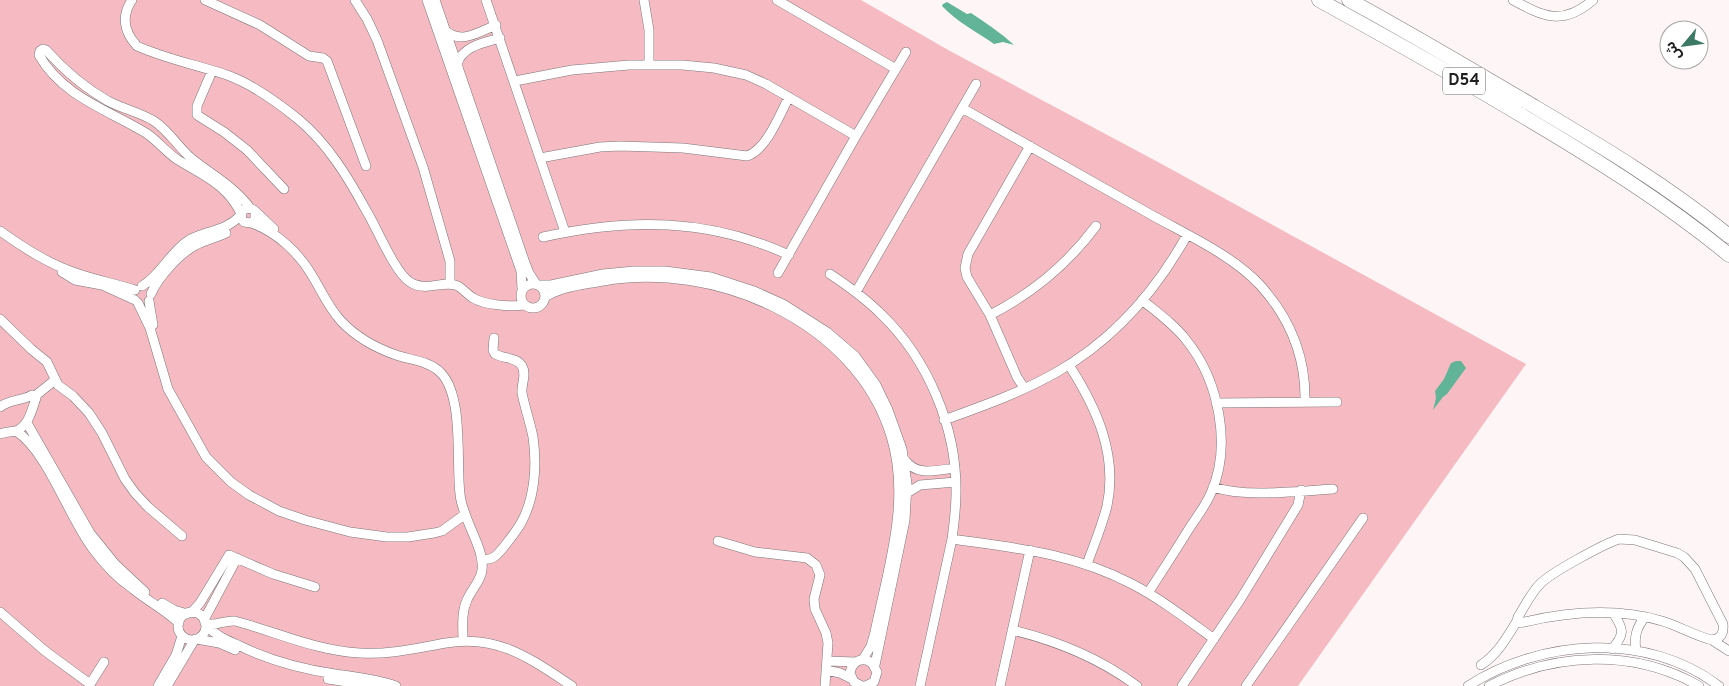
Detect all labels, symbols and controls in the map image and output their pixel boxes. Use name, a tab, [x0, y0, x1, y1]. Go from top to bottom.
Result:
north arrow	[1659, 20, 1709, 70]
text: ش	[1662, 38, 1686, 63]
road number: D54	[1443, 68, 1485, 94]

